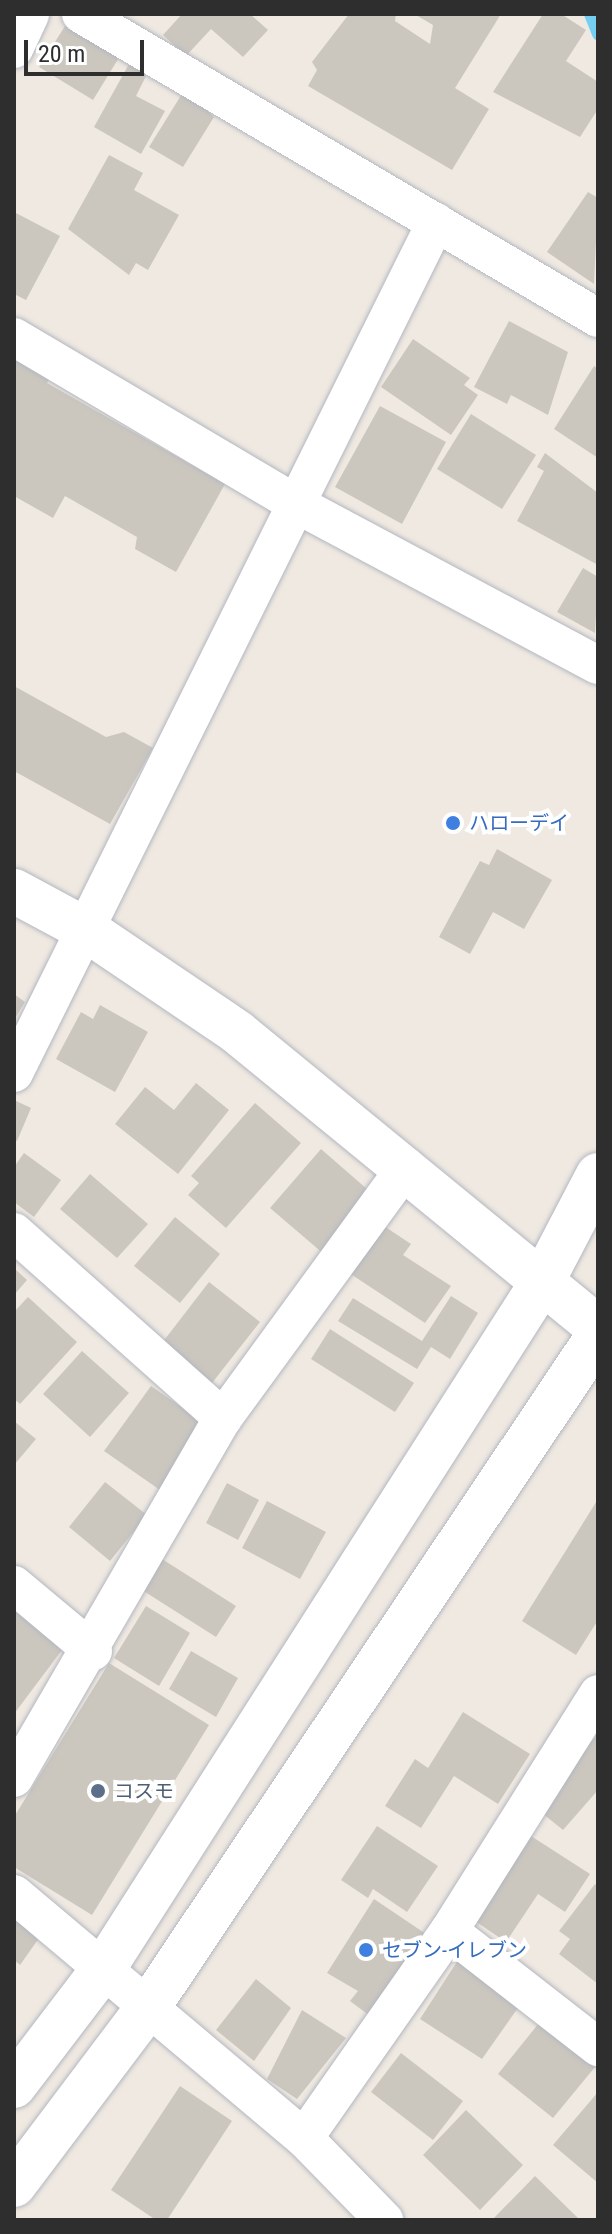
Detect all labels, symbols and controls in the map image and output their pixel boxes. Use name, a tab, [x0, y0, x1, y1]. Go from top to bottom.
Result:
scale bar	[28, 24, 148, 74]
text: 20 m	[38, 40, 85, 68]
place label: ハローデイ	[469, 811, 569, 835]
marker: ハローデイ	[444, 814, 462, 832]
place label: コスモ	[114, 1779, 174, 1803]
marker: コスモ	[89, 1782, 107, 1800]
place label: セブン-イレブン	[382, 1938, 527, 1962]
marker: セブン-イレブン	[357, 1941, 375, 1959]

